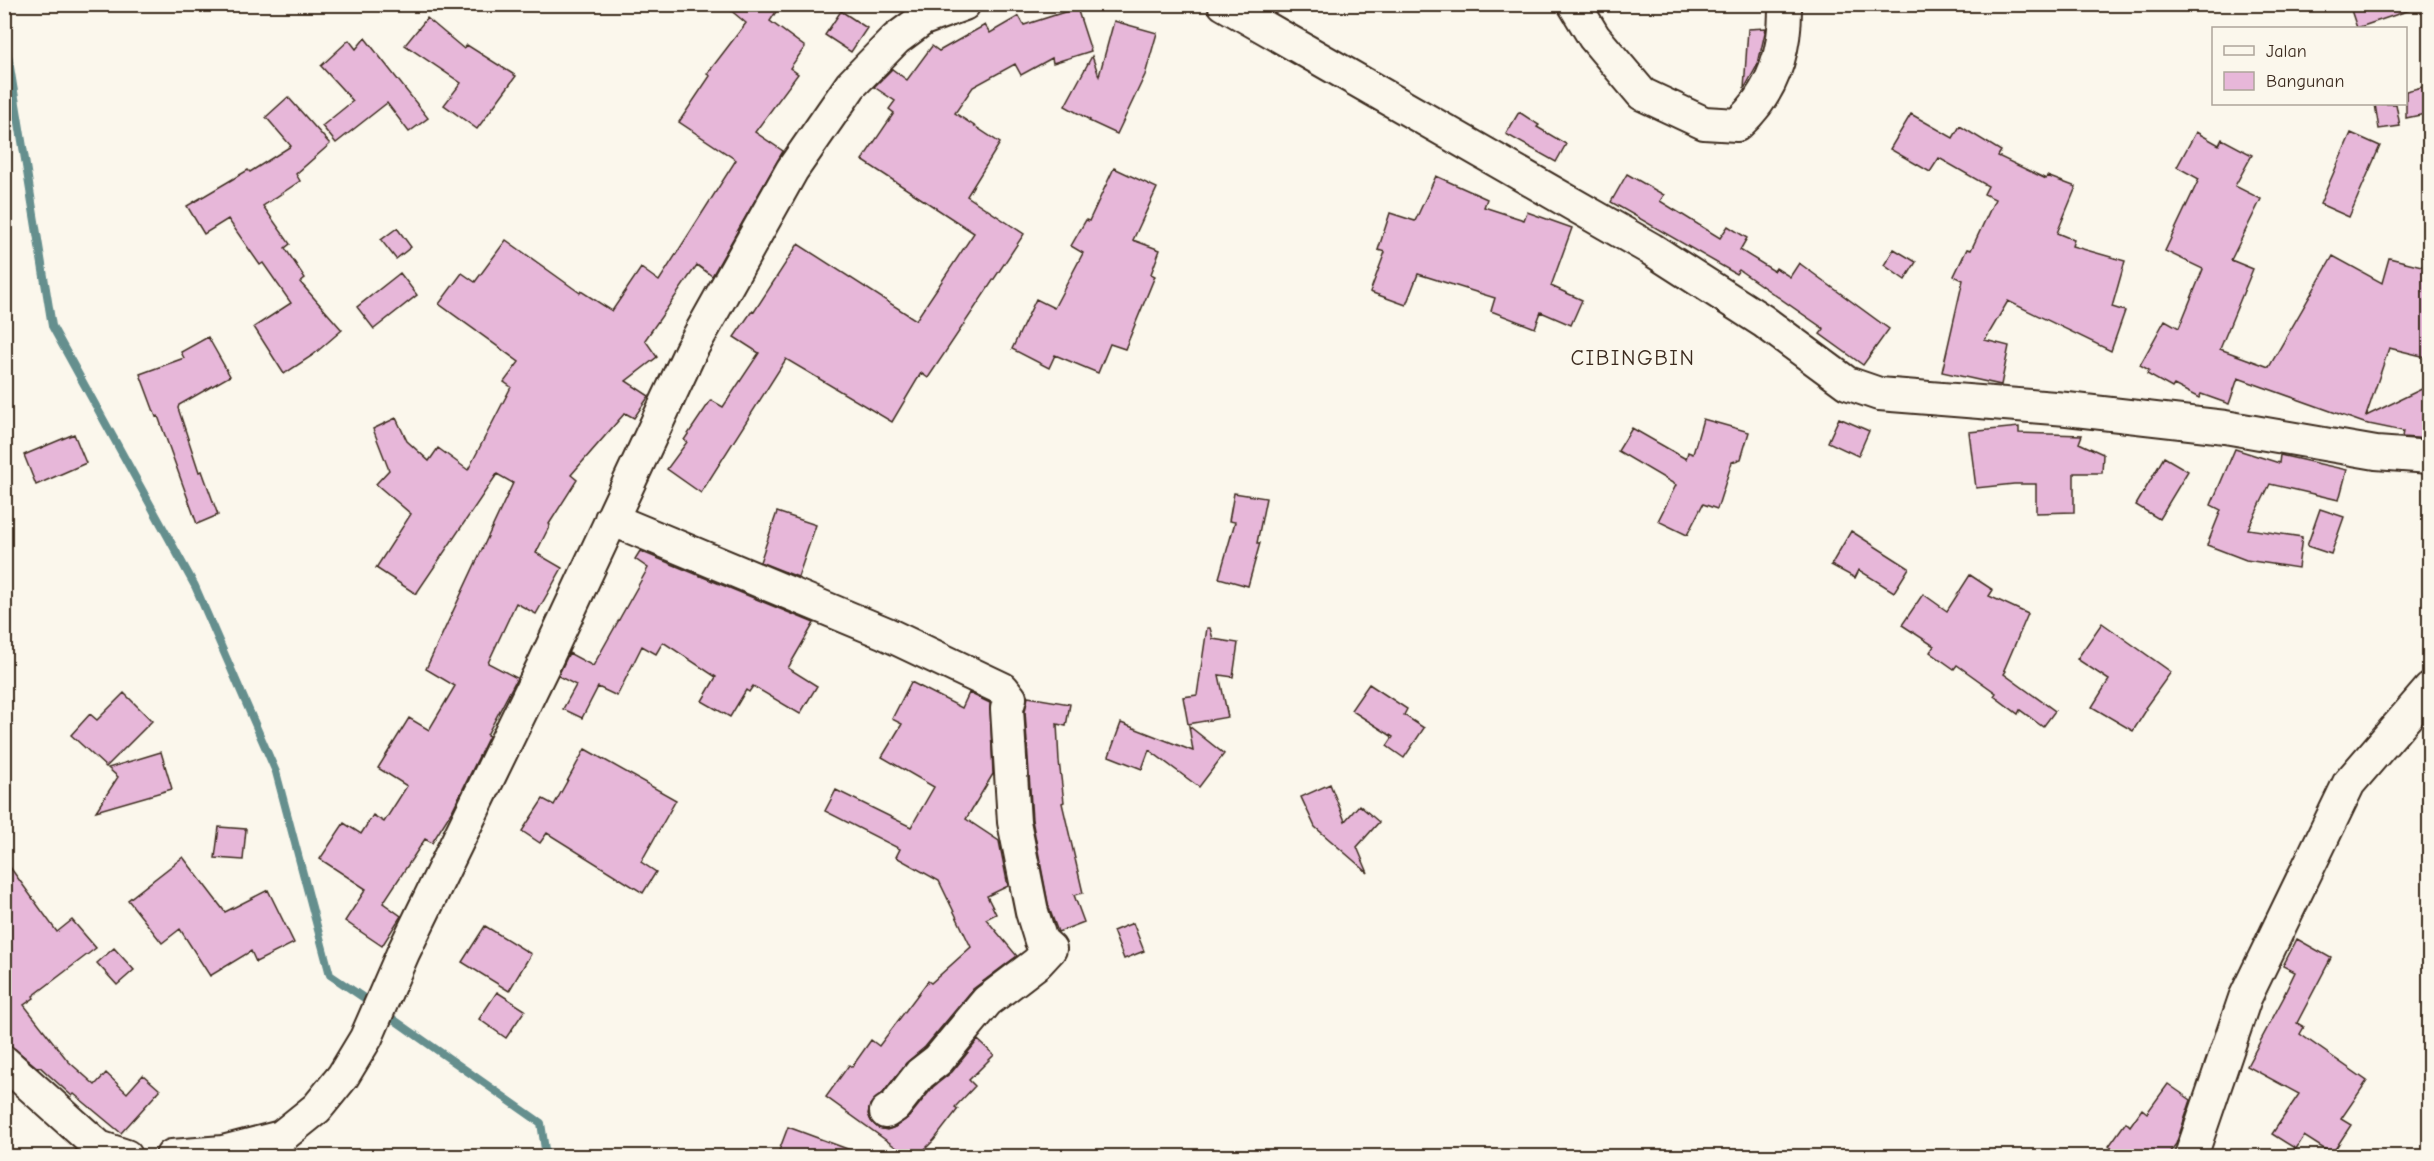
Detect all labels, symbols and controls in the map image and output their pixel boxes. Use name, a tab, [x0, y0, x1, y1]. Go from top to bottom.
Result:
legend	[2212, 27, 2407, 105]
text: Jalan	[2266, 41, 2307, 62]
text: Bangunan	[2266, 71, 2344, 92]
district label: CIBINGBIN	[1571, 345, 1695, 371]

